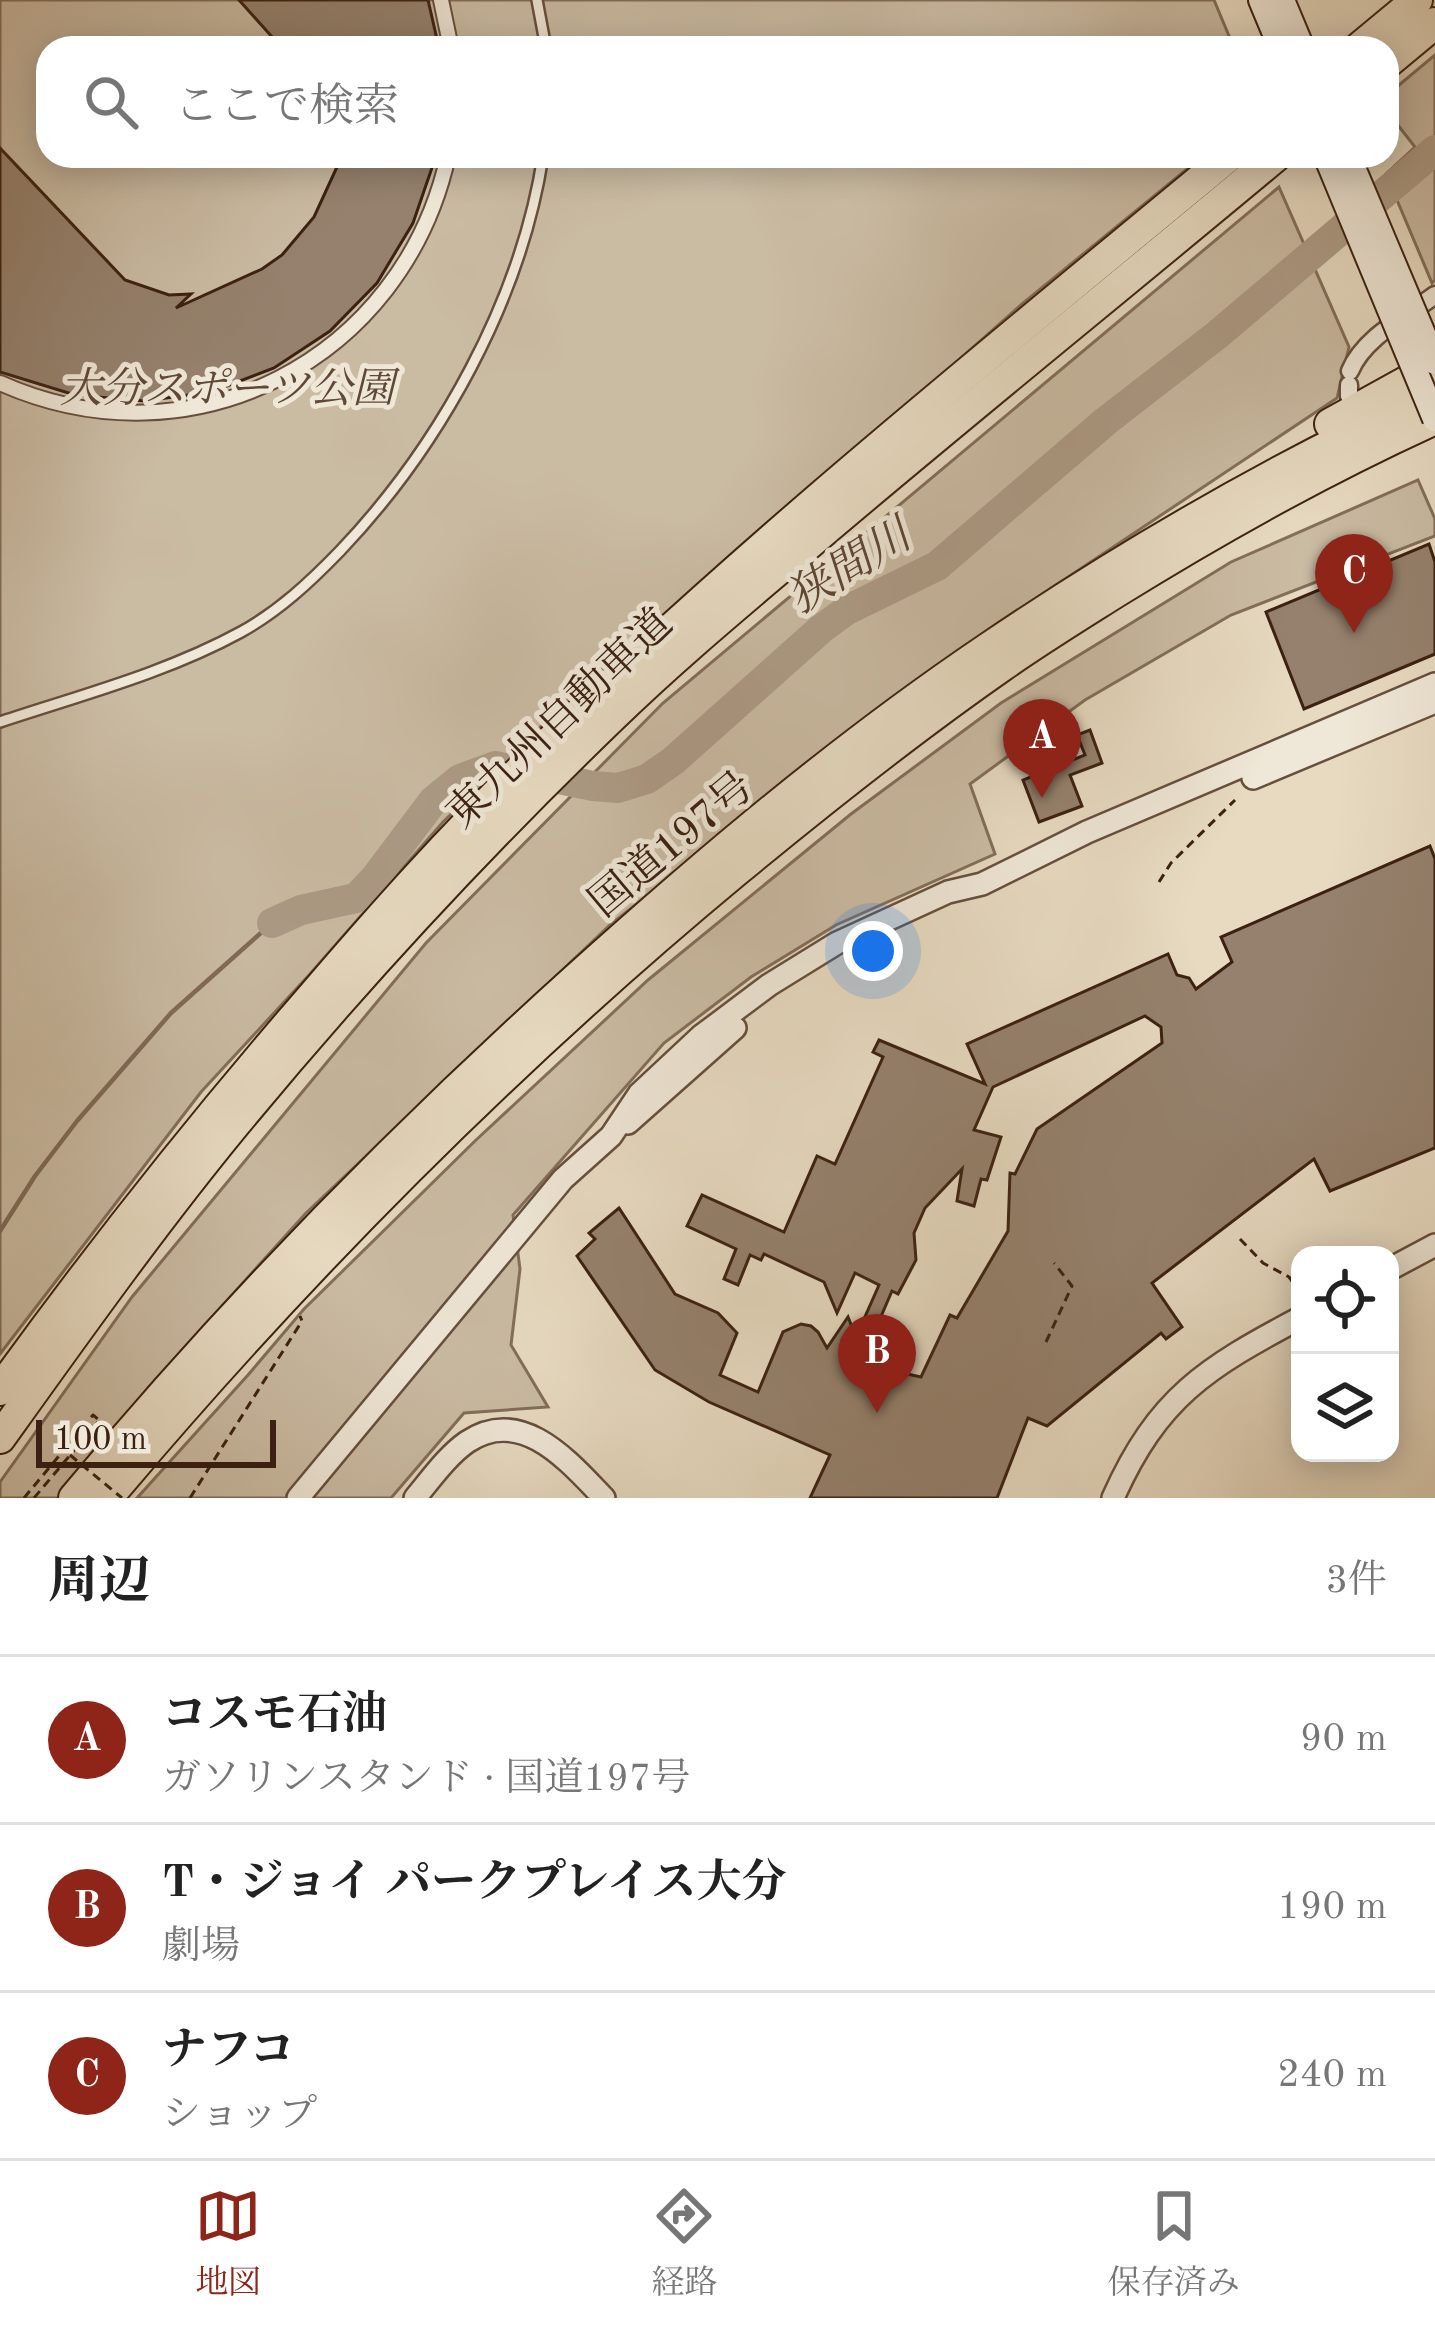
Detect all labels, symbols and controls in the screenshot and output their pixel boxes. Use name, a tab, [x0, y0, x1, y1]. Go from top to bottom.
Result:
search box	[36, 36, 1399, 168]
icon: search	[78, 69, 144, 135]
text: ここで検索	[174, 86, 399, 131]
park label: 大分スポーツ公園	[60, 366, 400, 412]
water label: 狭間川	[779, 508, 924, 624]
pin: C	[1315, 534, 1393, 633]
street label: 東九州自動車道	[438, 600, 681, 837]
pin: A	[1003, 699, 1081, 798]
street label: 国道197号	[580, 763, 762, 926]
your location	[843, 921, 903, 981]
map controls	[1291, 1246, 1399, 1462]
button: locate	[1291, 1246, 1399, 1354]
pin: B	[838, 1314, 916, 1413]
button: layers	[1291, 1354, 1399, 1462]
scale bar	[36, 1414, 276, 1467]
text: 100 m	[54, 1424, 147, 1457]
text: 周辺	[48, 1558, 150, 1609]
text: 3件	[1325, 1562, 1387, 1601]
text: コスモ石油	[162, 1694, 387, 1739]
text: A	[72, 1720, 102, 1759]
text: 90 m	[1300, 1720, 1387, 1759]
text: ガソリンスタンド · 国道197号	[162, 1760, 690, 1799]
text: T・ジョイ パークプレイス大分	[162, 1862, 786, 1907]
text: B	[73, 1888, 101, 1927]
text: 190 m	[1277, 1888, 1387, 1927]
text: 劇場	[162, 1928, 240, 1967]
text: ナフコ	[162, 2030, 295, 2075]
text: C	[74, 2056, 100, 2095]
text: 240 m	[1277, 2056, 1387, 2095]
text: ショップ	[162, 2096, 317, 2135]
tab: 地図	[195, 2183, 261, 2305]
tab: 経路	[651, 2183, 717, 2305]
tab: 保存済み	[1108, 2183, 1240, 2305]

